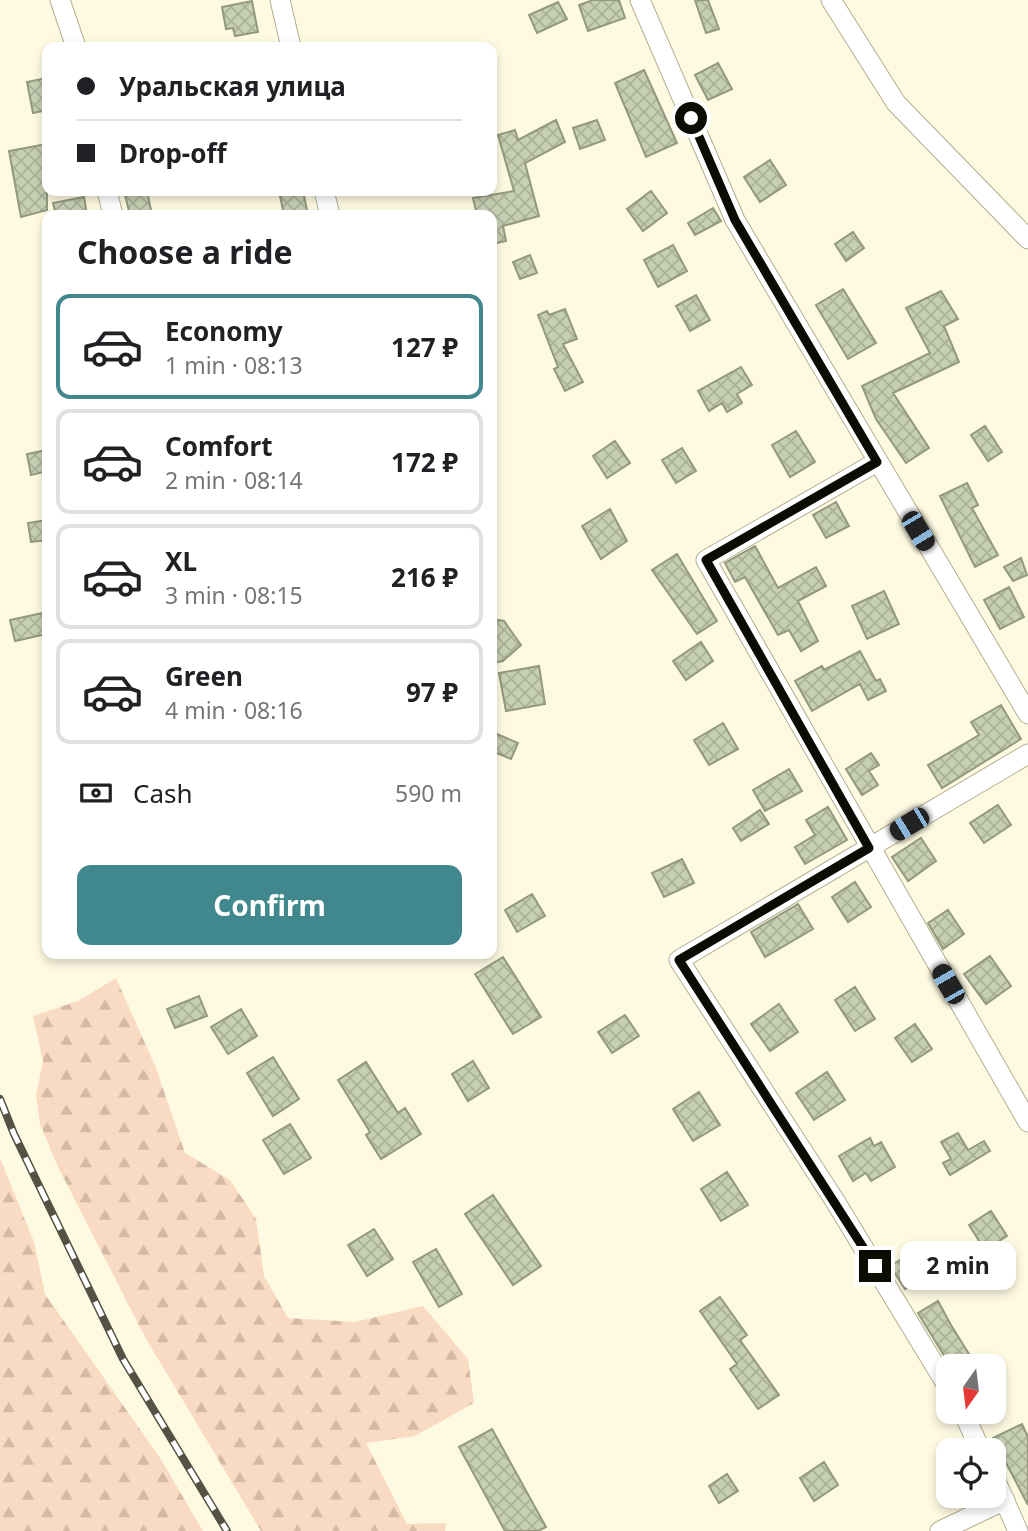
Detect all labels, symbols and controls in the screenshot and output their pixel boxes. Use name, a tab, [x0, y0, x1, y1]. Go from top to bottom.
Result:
text: Уральская улица	[119, 68, 346, 104]
route start	[675, 102, 707, 134]
text: Drop-off	[119, 135, 226, 171]
text: Choose a ride	[77, 230, 293, 273]
text: Economy	[165, 313, 283, 349]
icon: car	[81, 315, 144, 378]
text: 127 ₽	[391, 329, 458, 365]
text: 1 min · 08:13	[165, 349, 303, 381]
text: Comfort	[165, 428, 273, 464]
icon: car	[81, 430, 144, 493]
text: 172 ₽	[391, 444, 458, 480]
text: 2 min · 08:14	[165, 464, 303, 496]
car	[899, 508, 938, 554]
text: XL	[165, 543, 197, 579]
icon: car	[81, 545, 144, 608]
text: 216 ₽	[391, 559, 458, 595]
text: 3 min · 08:15	[165, 579, 303, 611]
text: Green	[165, 658, 243, 694]
icon: car	[81, 660, 144, 723]
text: 97 ₽	[406, 674, 458, 710]
text: 4 min · 08:16	[165, 694, 303, 726]
icon: cash	[77, 774, 115, 812]
text: Cash	[133, 775, 193, 811]
text: 590 m	[395, 777, 462, 809]
car	[886, 804, 933, 844]
button: Confirm	[77, 865, 462, 945]
car	[929, 961, 968, 1007]
callout: 2 min	[900, 1242, 1015, 1290]
text: 2 min	[926, 1249, 990, 1281]
route end	[859, 1250, 891, 1282]
north arrow	[936, 1354, 1006, 1424]
map controls	[936, 1354, 1006, 1508]
button: locate	[936, 1438, 1006, 1508]

